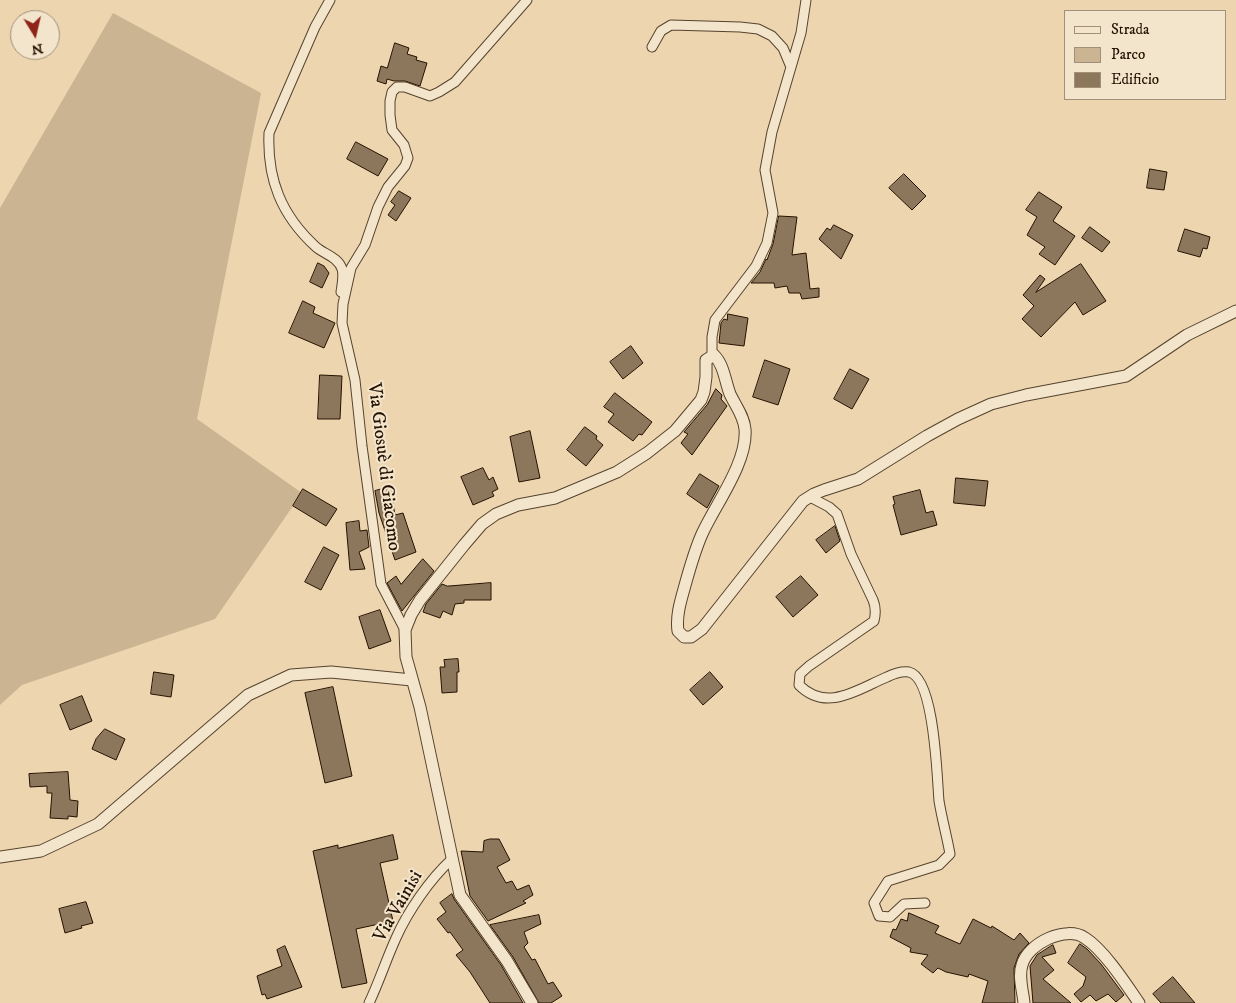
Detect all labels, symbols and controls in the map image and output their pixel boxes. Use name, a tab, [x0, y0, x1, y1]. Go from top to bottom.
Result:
north arrow	[10, 10, 60, 60]
legend	[1064, 10, 1226, 100]
text: Strada	[1111, 20, 1149, 39]
text: N	[30, 39, 44, 59]
text: Parco	[1111, 45, 1145, 64]
text: Edificio	[1111, 70, 1159, 89]
street label: Via Giosuè di Giacomo	[361, 382, 405, 552]
street label: Via Vainisi	[369, 867, 429, 947]

